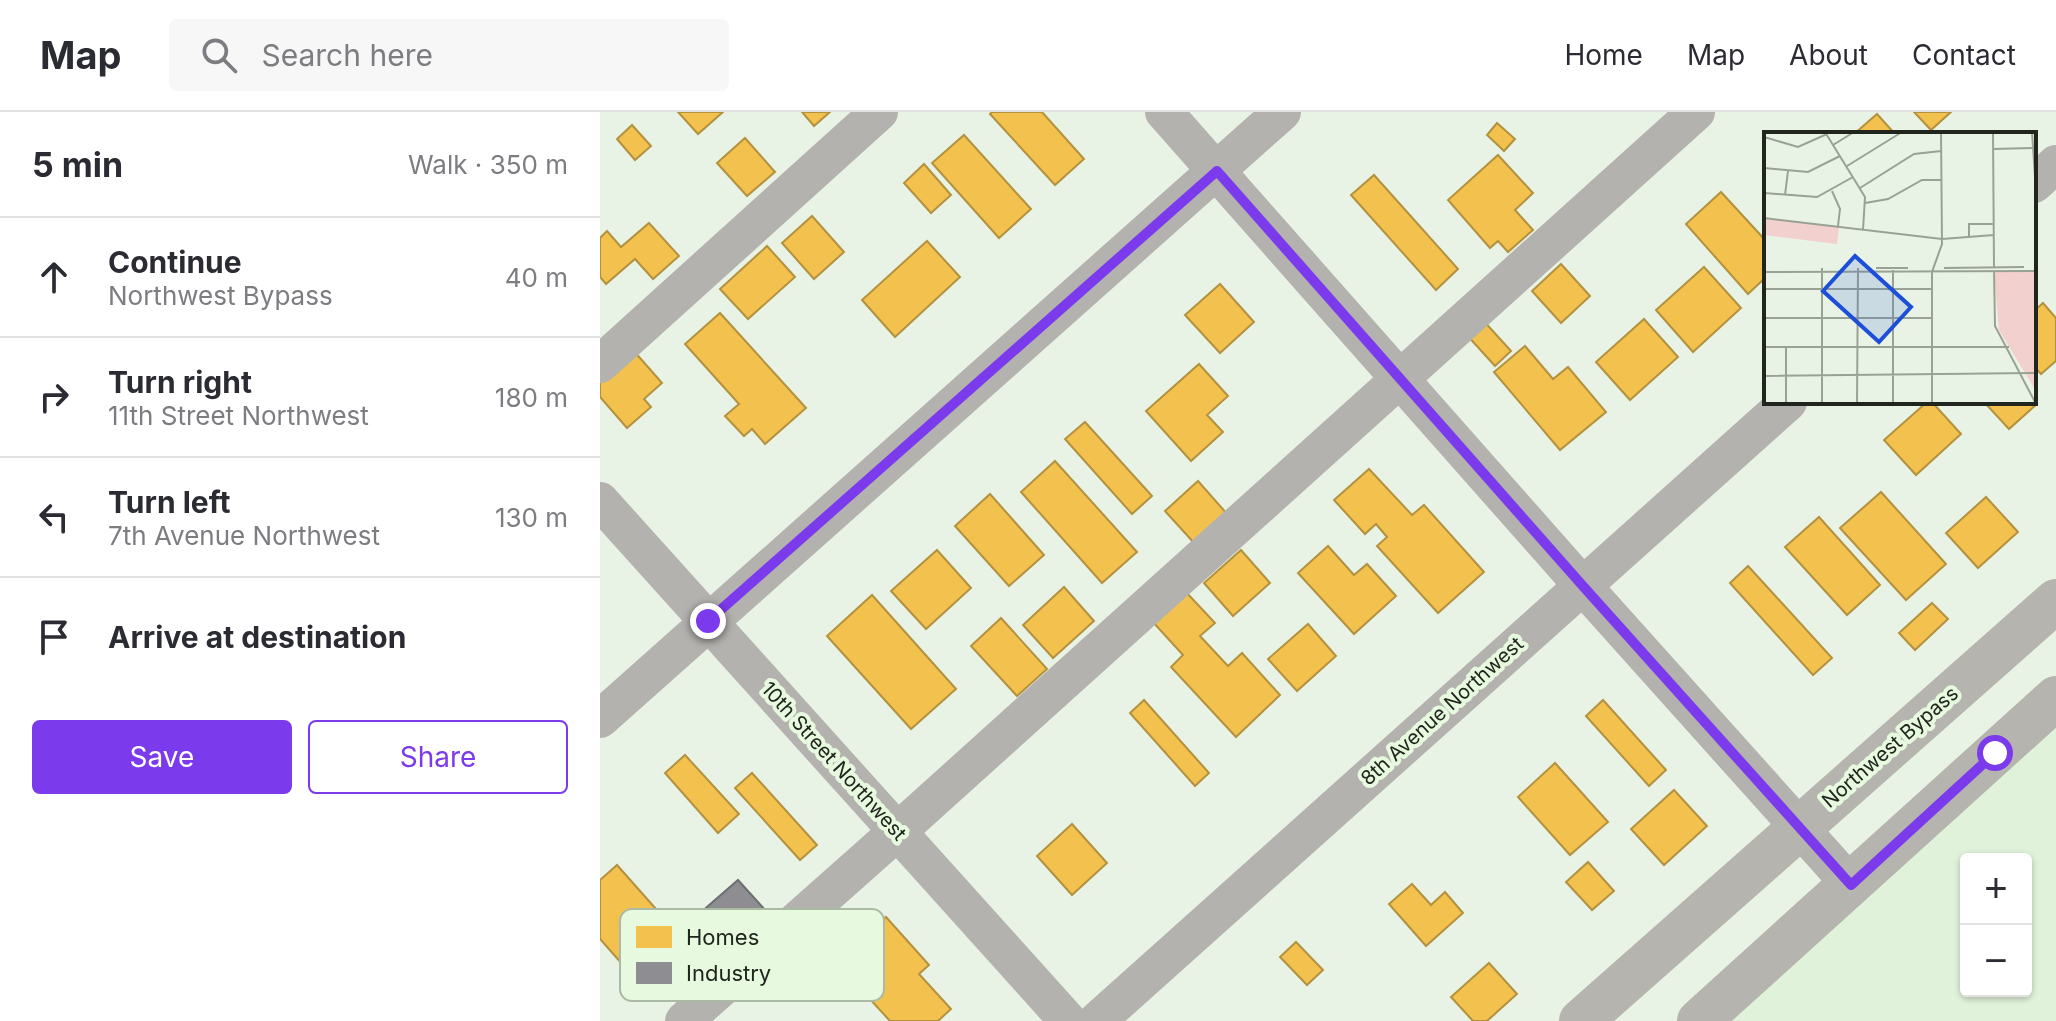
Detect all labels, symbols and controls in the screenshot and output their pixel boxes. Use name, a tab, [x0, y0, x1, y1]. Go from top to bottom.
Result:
search box	[169, 19, 729, 91]
text: Map	[40, 32, 121, 78]
icon: search	[197, 33, 241, 77]
text: Search here	[261, 37, 433, 73]
text: Home	[1564, 38, 1643, 72]
text: Map	[1687, 38, 1745, 72]
text: About	[1789, 38, 1868, 72]
text: Contact	[1912, 38, 2016, 72]
inset map	[1764, 132, 2036, 404]
text: 5 min	[32, 144, 123, 185]
text: Walk · 350 m	[408, 149, 568, 180]
text: Continue	[108, 244, 242, 280]
icon: ahead	[32, 255, 76, 299]
text: 40 m	[505, 262, 568, 293]
text: Northwest Bypass	[108, 280, 333, 311]
text: Turn right	[108, 364, 252, 400]
icon: right	[32, 375, 76, 419]
text: 180 m	[495, 382, 568, 413]
text: 11th Street Northwest	[108, 400, 369, 431]
text: Turn left	[108, 484, 230, 520]
icon: left	[32, 495, 76, 539]
text: 130 m	[495, 502, 568, 533]
text: 7th Avenue Northwest	[108, 520, 380, 551]
route end	[690, 603, 726, 639]
icon: arrive	[32, 615, 76, 659]
text: Arrive at destination	[108, 619, 406, 655]
street label: 8th Avenue Northwest	[1356, 631, 1528, 790]
street label: 10th Street Northwest	[756, 677, 912, 846]
street label: Northwest Bypass	[1817, 681, 1963, 813]
button: Save	[32, 720, 292, 794]
button: Share	[308, 720, 568, 794]
route start	[1977, 735, 2013, 771]
map controls	[1960, 853, 2032, 997]
button: +	[1960, 853, 2032, 925]
legend	[620, 909, 884, 1001]
text: Homes	[686, 924, 759, 950]
button: −	[1960, 925, 2032, 997]
text: Industry	[686, 960, 771, 986]

